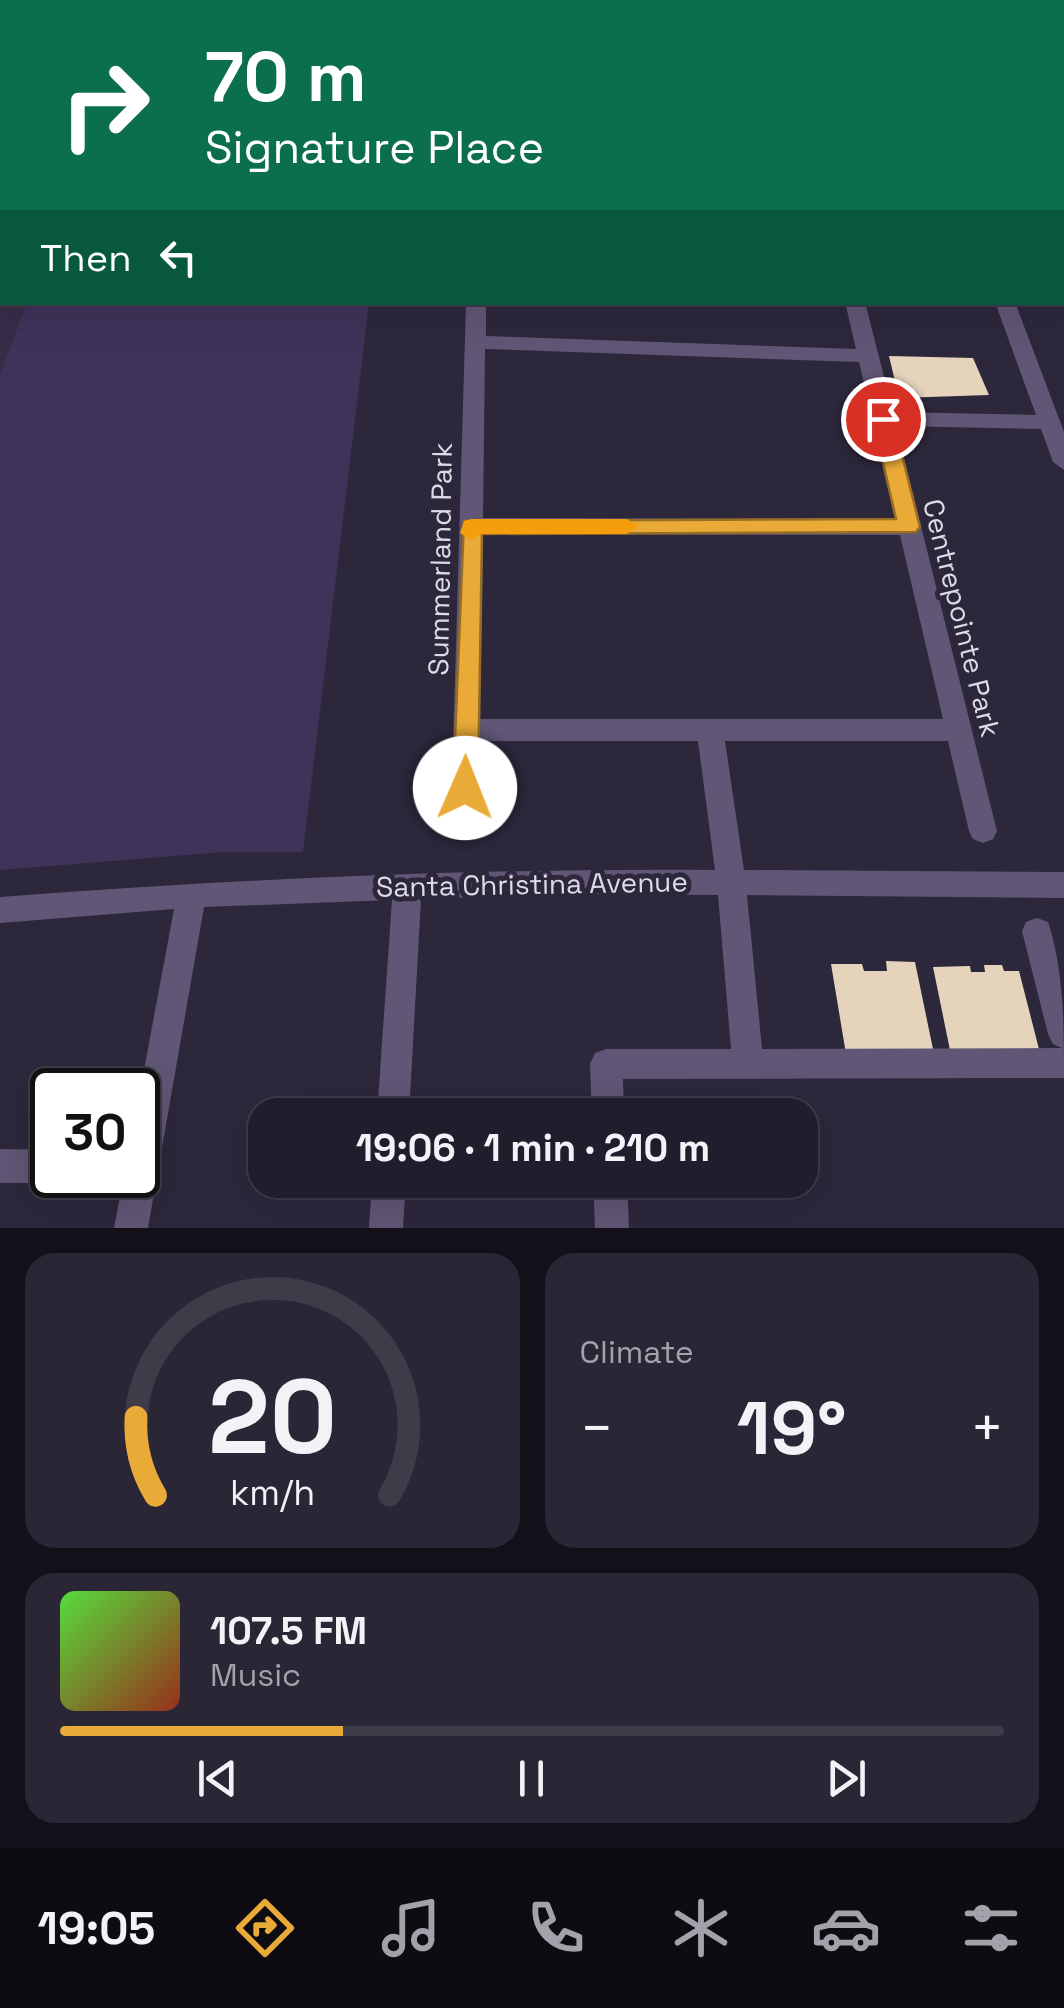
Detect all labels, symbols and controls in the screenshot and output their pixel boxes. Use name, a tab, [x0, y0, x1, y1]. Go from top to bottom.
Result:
text: 70 m	[205, 32, 366, 121]
icon: right	[40, 40, 170, 170]
text: Signature Place	[205, 119, 544, 176]
icon: left	[151, 230, 206, 285]
text: Then	[40, 234, 131, 282]
pin	[841, 377, 926, 462]
icon: arrive	[856, 392, 911, 447]
street label: Summerland Park	[420, 442, 460, 676]
street label: Centrepointe Park	[915, 495, 1009, 741]
position arrow	[413, 736, 517, 840]
street label: Santa Christina Avenue	[376, 863, 688, 905]
speed limit sign: 30	[30, 1068, 160, 1198]
text: 19:06 · 1 min · 210 m	[356, 1124, 710, 1172]
text: Climate	[580, 1332, 694, 1372]
text: 20	[208, 1351, 337, 1483]
text: 19°	[737, 1380, 847, 1476]
text: −	[580, 1393, 614, 1463]
text: +	[970, 1393, 1004, 1463]
text: km/h	[230, 1470, 315, 1515]
text: 107.5 FM	[210, 1607, 367, 1655]
text: Music	[210, 1655, 301, 1695]
icon: previous	[190, 1751, 245, 1806]
icon: pause	[504, 1751, 559, 1806]
icon: next	[819, 1751, 874, 1806]
icon: directions	[230, 1893, 300, 1963]
icon: music	[376, 1893, 446, 1963]
icon: phone	[521, 1893, 591, 1963]
icon: climate	[666, 1893, 736, 1963]
icon: car	[811, 1893, 881, 1963]
icon: filters	[956, 1893, 1026, 1963]
text: 19:05	[38, 1900, 155, 1957]

